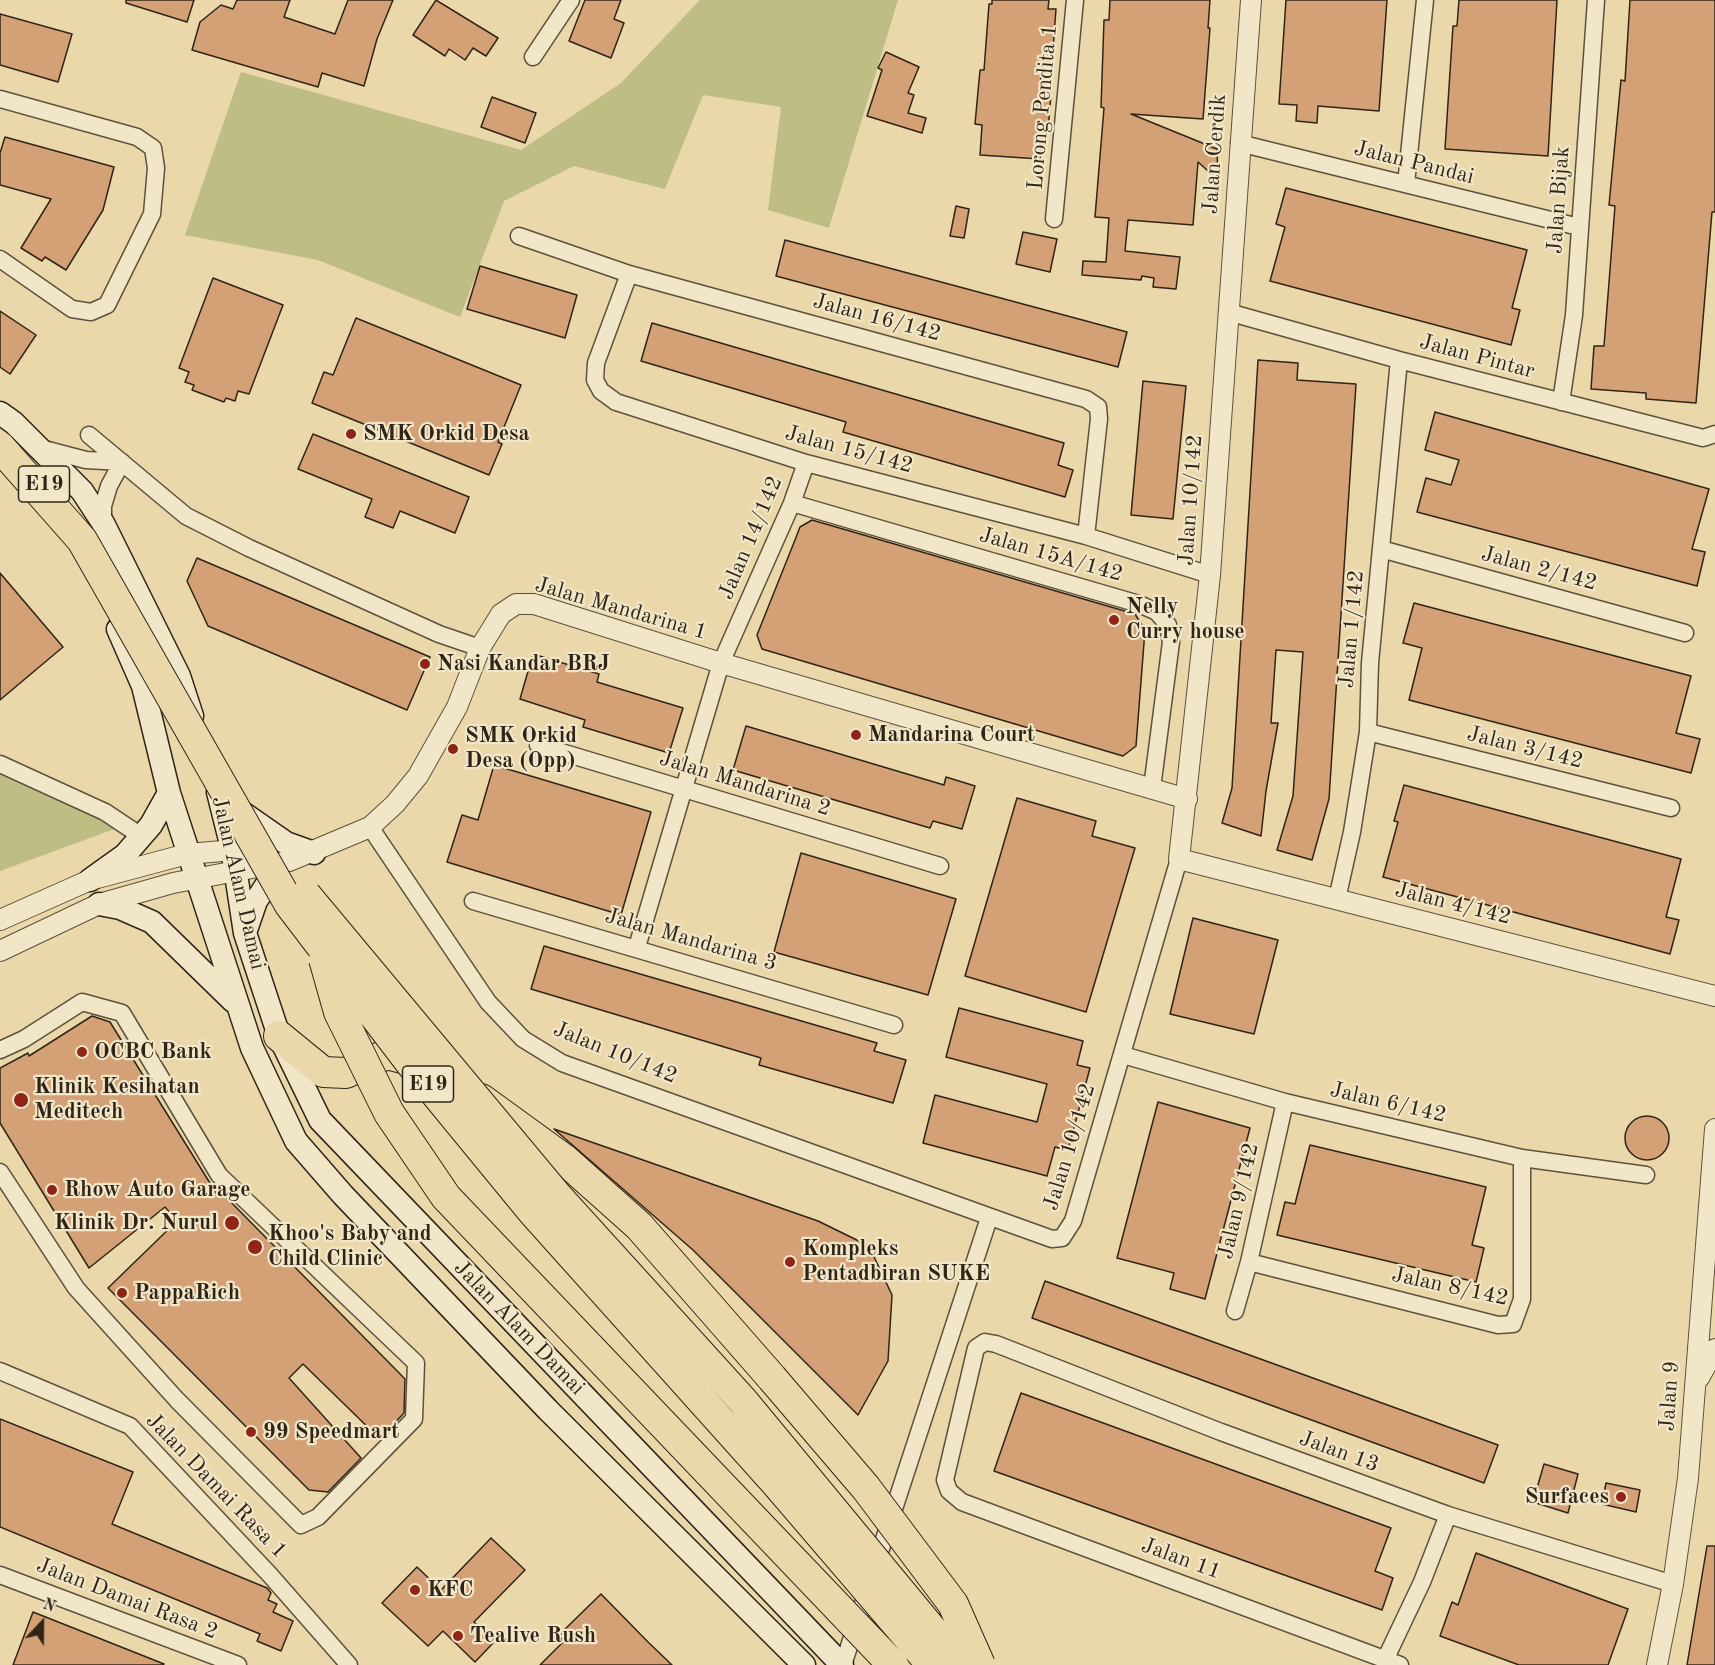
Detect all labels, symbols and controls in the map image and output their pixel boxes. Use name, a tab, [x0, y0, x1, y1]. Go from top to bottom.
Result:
street label: Lorong Pendita 1	[1023, 23, 1063, 191]
street label: Jalan Cerdik	[1198, 93, 1232, 215]
street label: Jalan Pandai	[1351, 135, 1477, 191]
street label: Jalan Bijak	[1542, 145, 1576, 255]
street label: Jalan 16/142	[810, 288, 944, 348]
street label: Jalan Pintar	[1417, 329, 1537, 385]
street label: Jalan 15/142	[782, 420, 916, 480]
place label: SMK Orkid Desa	[363, 421, 530, 447]
marker: SMK Orkid Desa	[344, 427, 358, 441]
street label: Jalan 10/142	[1173, 434, 1209, 566]
road number: E19	[18, 466, 70, 502]
street label: Jalan 14/142	[713, 472, 789, 604]
street label: Jalan 15A/142	[976, 522, 1126, 588]
street label: Jalan 2/142	[1478, 541, 1600, 597]
street label: Jalan 1/142	[1334, 569, 1370, 689]
street label: Jalan Mandarina 1	[532, 572, 710, 646]
place label: Nelly Curry house	[1126, 594, 1245, 646]
marker: Nelly Curry house	[1107, 613, 1121, 627]
place label: Nasi Kandar BRJ	[437, 651, 610, 677]
marker: Nasi Kandar BRJ	[418, 657, 432, 671]
street label: Jalan 3/142	[1464, 721, 1586, 775]
place label: Mandarina Court	[868, 722, 1035, 748]
place label: SMK Orkid Desa (Opp)	[465, 723, 577, 774]
marker: Mandarina Court	[849, 728, 863, 742]
marker: SMK Orkid Desa (Opp)	[446, 742, 460, 756]
street label: Jalan Mandarina 2	[656, 745, 834, 823]
street label: Jalan Alam Damai	[205, 794, 271, 972]
street label: Jalan 4/142	[1392, 877, 1514, 931]
street label: Jalan Mandarina 3	[602, 903, 780, 977]
street label: Jalan 10/142	[549, 1016, 681, 1090]
place label: OCBC Bank	[94, 1039, 212, 1065]
marker: OCBC Bank	[75, 1045, 89, 1059]
road number: E19	[402, 1066, 454, 1102]
place label: Klinik Kesihatan Meditech	[34, 1074, 200, 1126]
street label: Jalan 6/142	[1327, 1077, 1449, 1129]
street label: Jalan 10/142	[1038, 1080, 1102, 1214]
marker: Klinik Kesihatan Meditech	[12, 1091, 30, 1109]
street label: Jalan 9/142	[1213, 1140, 1265, 1262]
place label: Rhow Auto Garage	[64, 1177, 251, 1203]
marker: Rhow Auto Garage	[45, 1183, 59, 1197]
place label: Klinik Dr. Nurul	[54, 1210, 218, 1236]
marker: Klinik Dr. Nurul	[223, 1214, 241, 1232]
place label: Khoo's Baby and Child Clinic	[268, 1221, 432, 1272]
place label: Kompleks Pentadbiran SUKE	[802, 1236, 990, 1288]
marker: Khoo's Baby and Child Clinic	[246, 1238, 264, 1256]
street label: Jalan Alam Damai	[448, 1255, 590, 1401]
marker: Kompleks Pentadbiran SUKE	[783, 1255, 797, 1269]
street label: Jalan 8/142	[1389, 1262, 1511, 1312]
place label: PappaRich	[134, 1280, 240, 1306]
marker: PappaRich	[115, 1286, 129, 1300]
street label: Jalan 9	[1654, 1360, 1686, 1432]
street label: Jalan Damai Rasa 1	[140, 1408, 292, 1564]
place label: 99 Speedmart	[263, 1419, 399, 1445]
marker: 99 Speedmart	[244, 1425, 258, 1439]
street label: Jalan 13	[1295, 1425, 1383, 1479]
place label: Surfaces	[1525, 1484, 1609, 1510]
marker: Surfaces	[1614, 1490, 1628, 1504]
street label: Jalan 11	[1137, 1532, 1225, 1586]
street label: Jalan Damai Rasa 2	[33, 1552, 221, 1646]
place label: KFC	[427, 1577, 473, 1603]
marker: KFC	[408, 1583, 422, 1597]
north arrow	[12, 1593, 72, 1653]
text: N	[40, 1597, 57, 1616]
place label: Tealive Rush	[470, 1623, 596, 1649]
marker: Tealive Rush	[451, 1629, 465, 1643]

